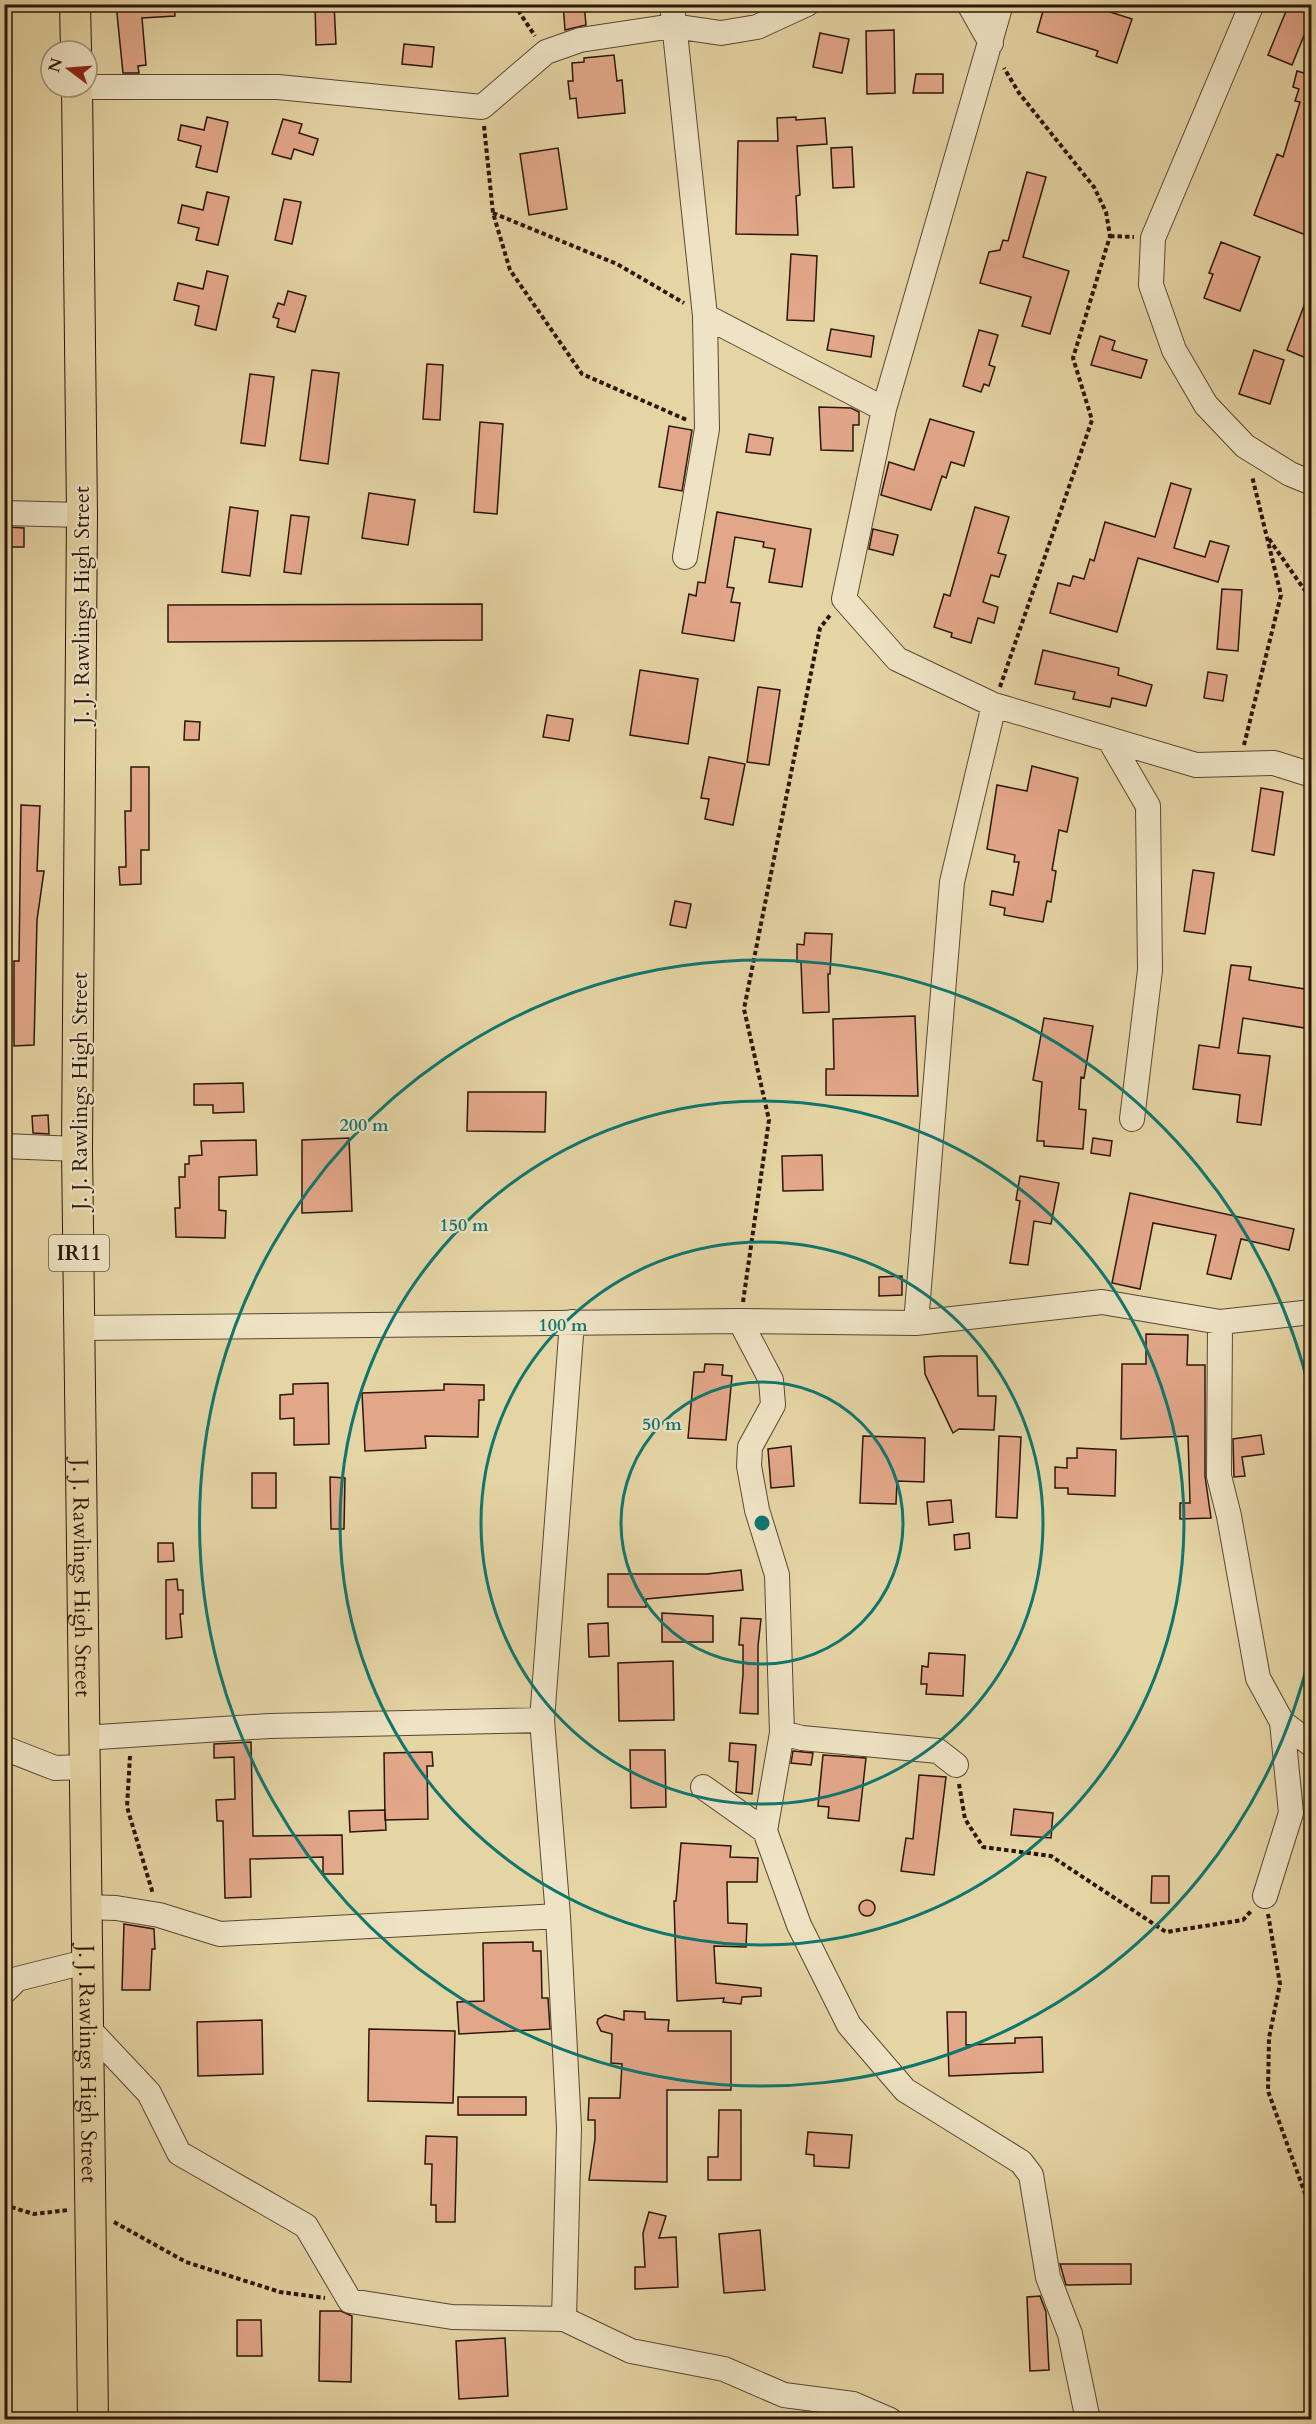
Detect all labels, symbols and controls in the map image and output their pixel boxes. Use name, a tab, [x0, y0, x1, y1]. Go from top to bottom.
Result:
north arrow	[39, 39, 99, 99]
text: N	[43, 55, 68, 75]
street label: J. J. Rawlings High Street	[67, 486, 97, 727]
street label: J. J. Rawlings High Street	[65, 972, 95, 1213]
text: 200 m	[339, 1113, 389, 1138]
text: 150 m	[439, 1213, 489, 1238]
road number: IR11	[49, 1235, 109, 1271]
text: 100 m	[538, 1313, 588, 1338]
text: 50 m	[642, 1412, 682, 1437]
street label: J. J. Rawlings High Street	[65, 1456, 98, 1697]
centre of rings	[752, 1513, 772, 1533]
street label: J. J. Rawlings High Street	[71, 1942, 104, 2183]

